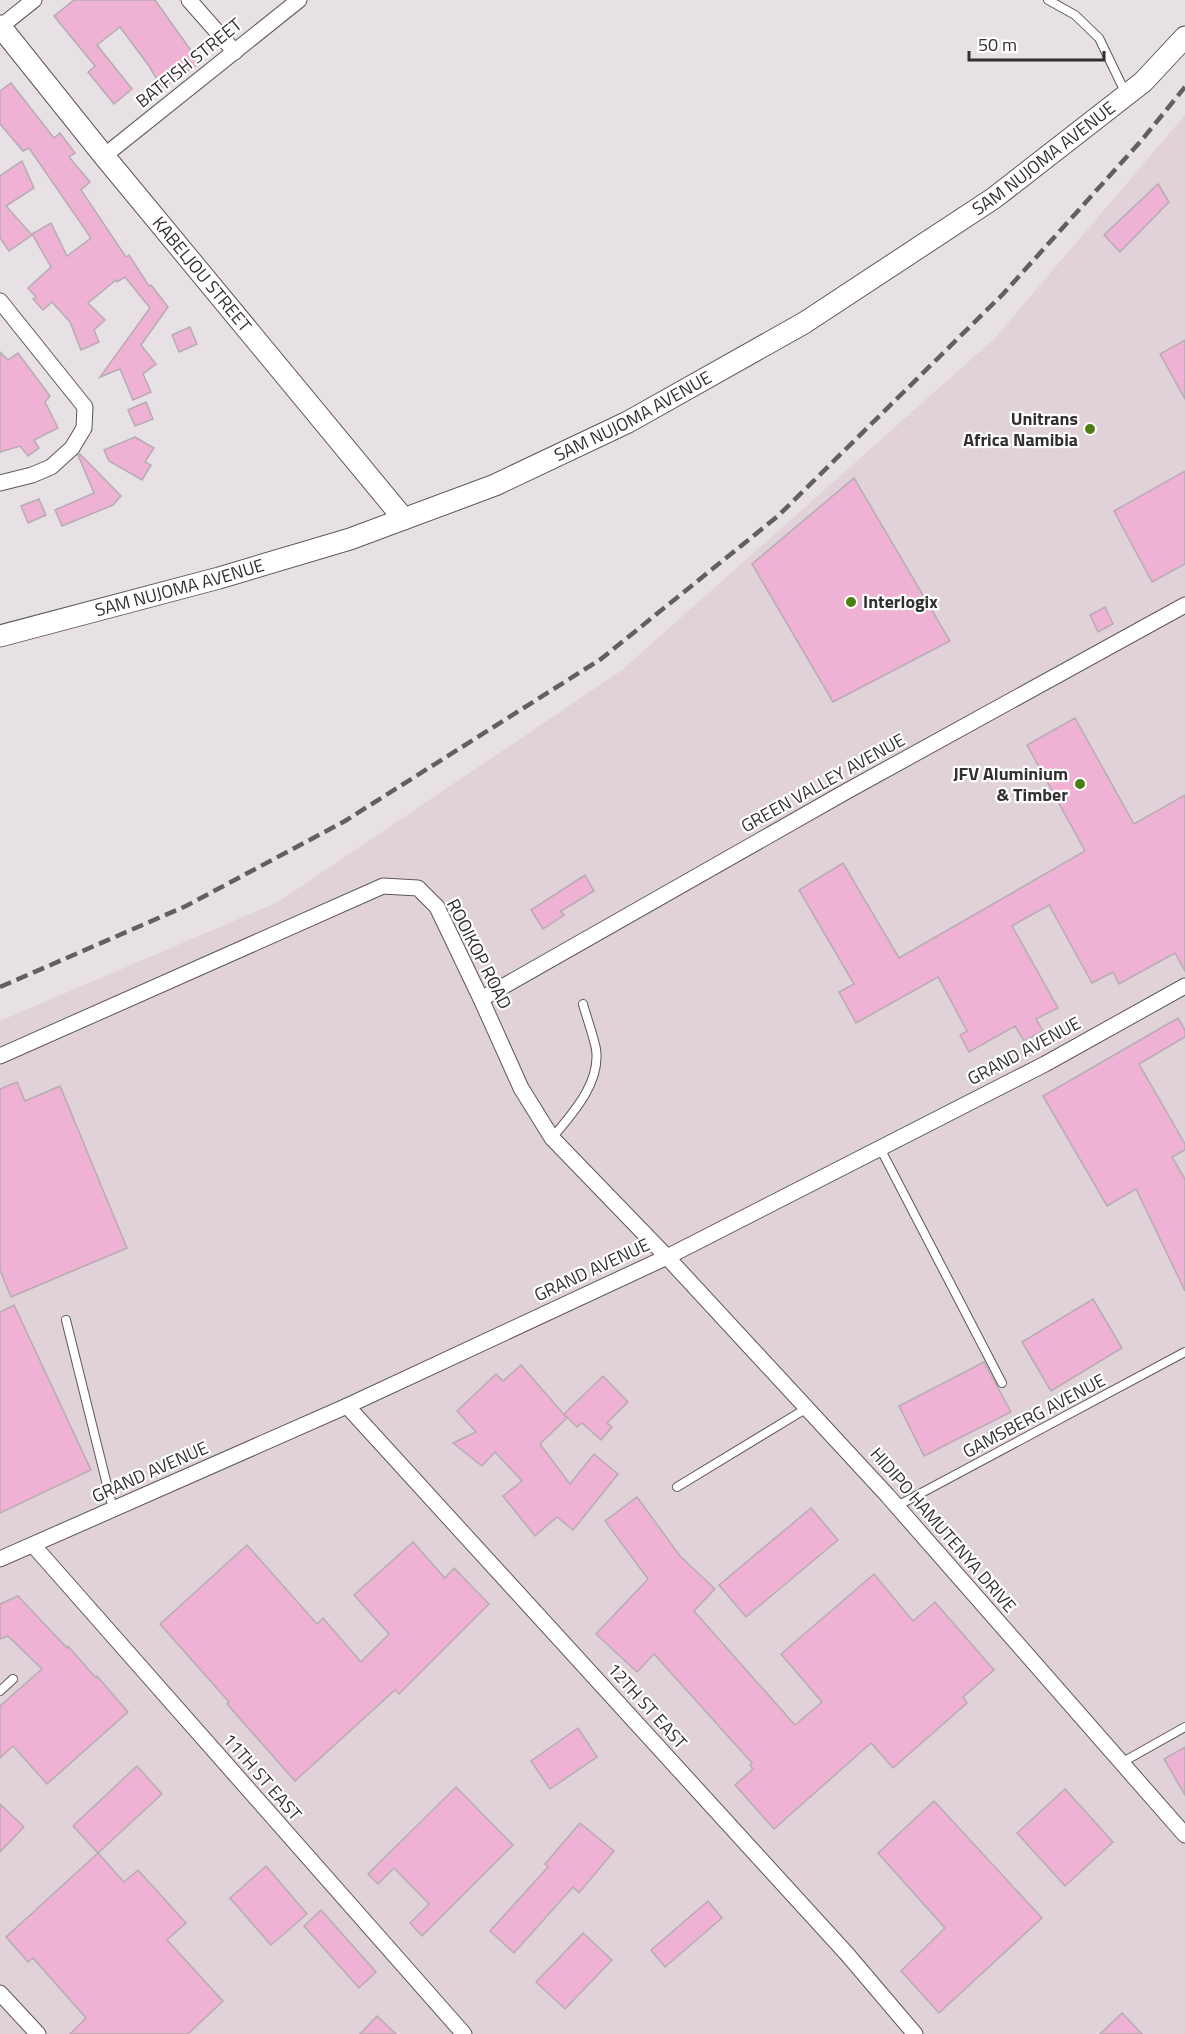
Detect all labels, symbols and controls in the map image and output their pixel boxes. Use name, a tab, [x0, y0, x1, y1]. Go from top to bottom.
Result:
street label: BATFISH STREET	[130, 11, 248, 114]
scale bar	[969, 24, 1104, 62]
text: 50 m	[978, 31, 1017, 58]
street label: SAM NUJOMA AVENUE	[967, 94, 1121, 222]
street label: KABELJOU STREET	[146, 210, 258, 338]
street label: SAM NUJOMA AVENUE	[549, 364, 716, 468]
place label: Unitrans Africa Namibia	[963, 405, 1078, 453]
marker: Unitrans Africa Namibia	[1083, 422, 1097, 436]
street label: SAM NUJOMA AVENUE	[92, 551, 267, 623]
place label: Interlogix	[863, 588, 938, 615]
marker: Interlogix	[844, 595, 858, 609]
street label: GREEN VALLEY AVENUE	[736, 726, 910, 839]
place label: JFV Aluminium & Timber	[953, 760, 1068, 808]
marker: JFV Aluminium & Timber	[1073, 777, 1087, 791]
street label: ROOIKOP ROAD	[440, 894, 519, 1014]
street label: GRAND AVENUE	[962, 1009, 1085, 1092]
street label: GRAND AVENUE	[529, 1231, 654, 1308]
street label: GAMSBERG AVENUE	[958, 1366, 1110, 1465]
street label: GRAND AVENUE	[87, 1434, 212, 1509]
street label: HIDIPO HAMUTENYA DRIVE	[864, 1441, 1023, 1618]
street label: 12TH ST EAST	[601, 1656, 694, 1755]
street label: 11TH ST EAST	[217, 1727, 309, 1827]

